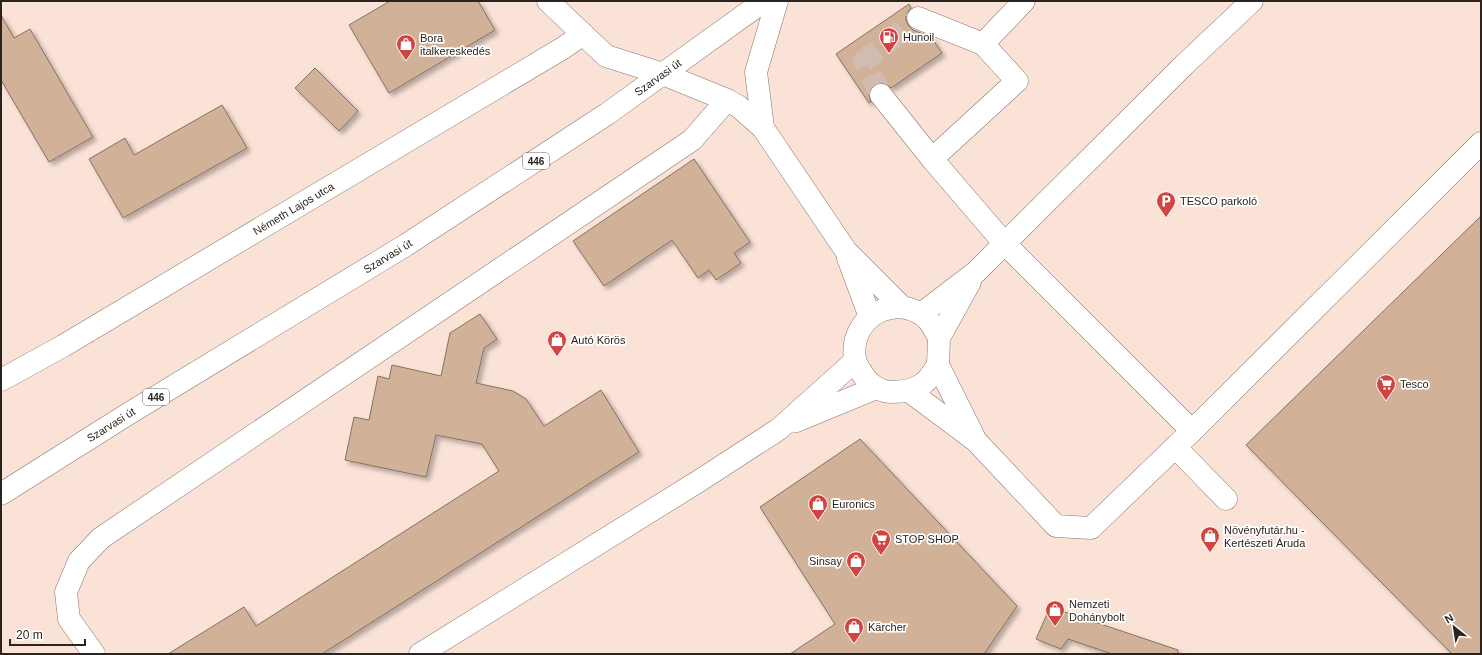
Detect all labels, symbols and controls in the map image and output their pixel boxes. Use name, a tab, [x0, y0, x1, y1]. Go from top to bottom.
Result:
fuel station icon: Hunoil	[878, 26, 900, 54]
place label: Hunoil	[903, 31, 934, 43]
place label: Bora italkereskedés	[420, 32, 491, 57]
shop icon: Bora italkereskedés	[395, 33, 417, 61]
street label: Szarvasi út	[632, 57, 683, 98]
road number: 446	[523, 153, 549, 169]
street label: Németh Lajos utca	[251, 180, 337, 237]
parking icon: TESCO parkoló	[1155, 190, 1177, 218]
place label: TESCO parkoló	[1180, 195, 1257, 207]
street label: Szarvasi út	[361, 237, 414, 275]
shop icon: Autó Körös	[546, 329, 568, 357]
place label: Autó Körös	[571, 334, 626, 346]
supermarket icon: Tesco	[1375, 373, 1397, 401]
place label: Tesco	[1400, 378, 1429, 390]
road number: 446	[143, 389, 169, 405]
street label: Szarvasi út	[85, 405, 137, 444]
shop icon: Euronics	[807, 493, 829, 521]
place label: Euronics	[832, 498, 875, 510]
place label: Növényfutár.hu - Kertészeti Áruda	[1224, 524, 1306, 549]
shop icon: Növényfutár.hu - Kertészeti Áruda	[1199, 525, 1221, 553]
supermarket icon: STOP SHOP	[870, 528, 892, 556]
place label: STOP SHOP	[895, 533, 959, 545]
shop icon: Sinsay	[845, 550, 867, 578]
place label: Sinsay	[809, 555, 842, 567]
place label: Nemzeti Dohánybolt	[1069, 598, 1125, 623]
shop icon: Nemzeti Dohánybolt	[1044, 599, 1066, 627]
north arrow	[1434, 607, 1474, 647]
text: N	[1443, 611, 1455, 626]
shop icon: Kärcher	[843, 616, 865, 644]
scale bar	[10, 621, 85, 647]
place label: Kärcher	[868, 621, 907, 633]
text: 20 m	[16, 628, 43, 642]

